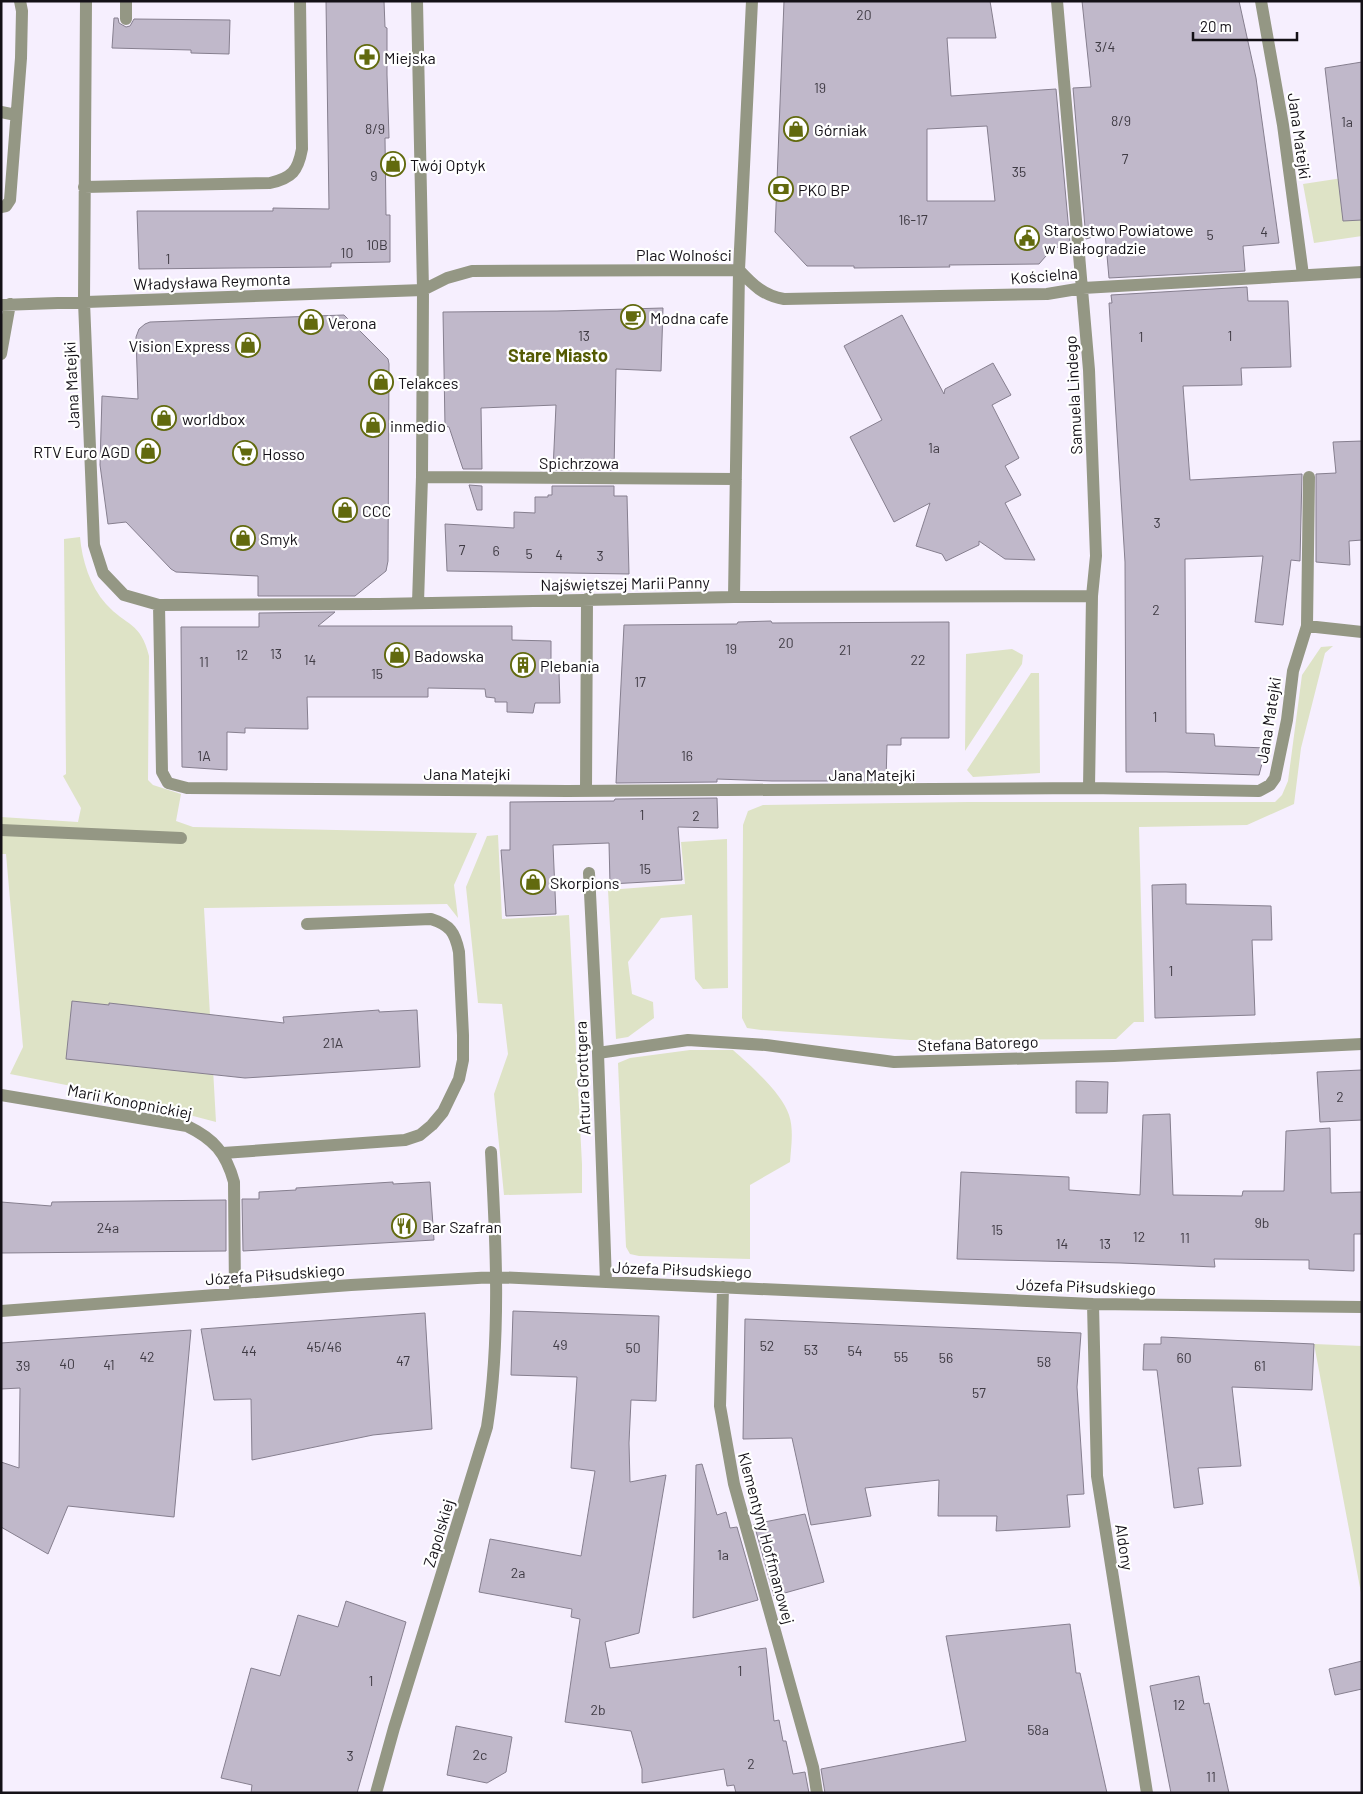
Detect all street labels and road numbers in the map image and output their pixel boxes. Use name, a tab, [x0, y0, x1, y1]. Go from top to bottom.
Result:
street label: Jana Matejki	[1285, 92, 1315, 180]
street label: Plac Wolności	[636, 245, 732, 264]
street label: Kościelna	[1010, 263, 1078, 287]
street label: Władysława Reymonta	[133, 269, 291, 293]
street label: Samuela Lindego	[1060, 335, 1086, 455]
street label: Jana Matejki	[59, 341, 83, 429]
street label: Spichrzowa	[539, 453, 619, 472]
street label: Najświętszej Marii Panny	[540, 572, 710, 594]
street label: Jana Matejki	[1252, 676, 1284, 764]
street label: Jana Matejki	[423, 764, 511, 783]
street label: Jana Matejki	[828, 765, 916, 784]
street label: Artura Grottgera	[571, 1021, 593, 1135]
street label: Stefana Batorego	[917, 1031, 1039, 1055]
street label: Marii Konopnickiej	[66, 1080, 194, 1122]
street label: Józefa Piłsudskiego	[612, 1257, 752, 1281]
street label: Józefa Piłsudskiego	[205, 1260, 345, 1288]
street label: Józefa Piłsudskiego	[1016, 1274, 1156, 1298]
street label: Klementyny Hoffmanowej	[735, 1450, 799, 1626]
street label: Zapolskiej	[419, 1497, 457, 1569]
street label: Aldony	[1112, 1522, 1138, 1572]

